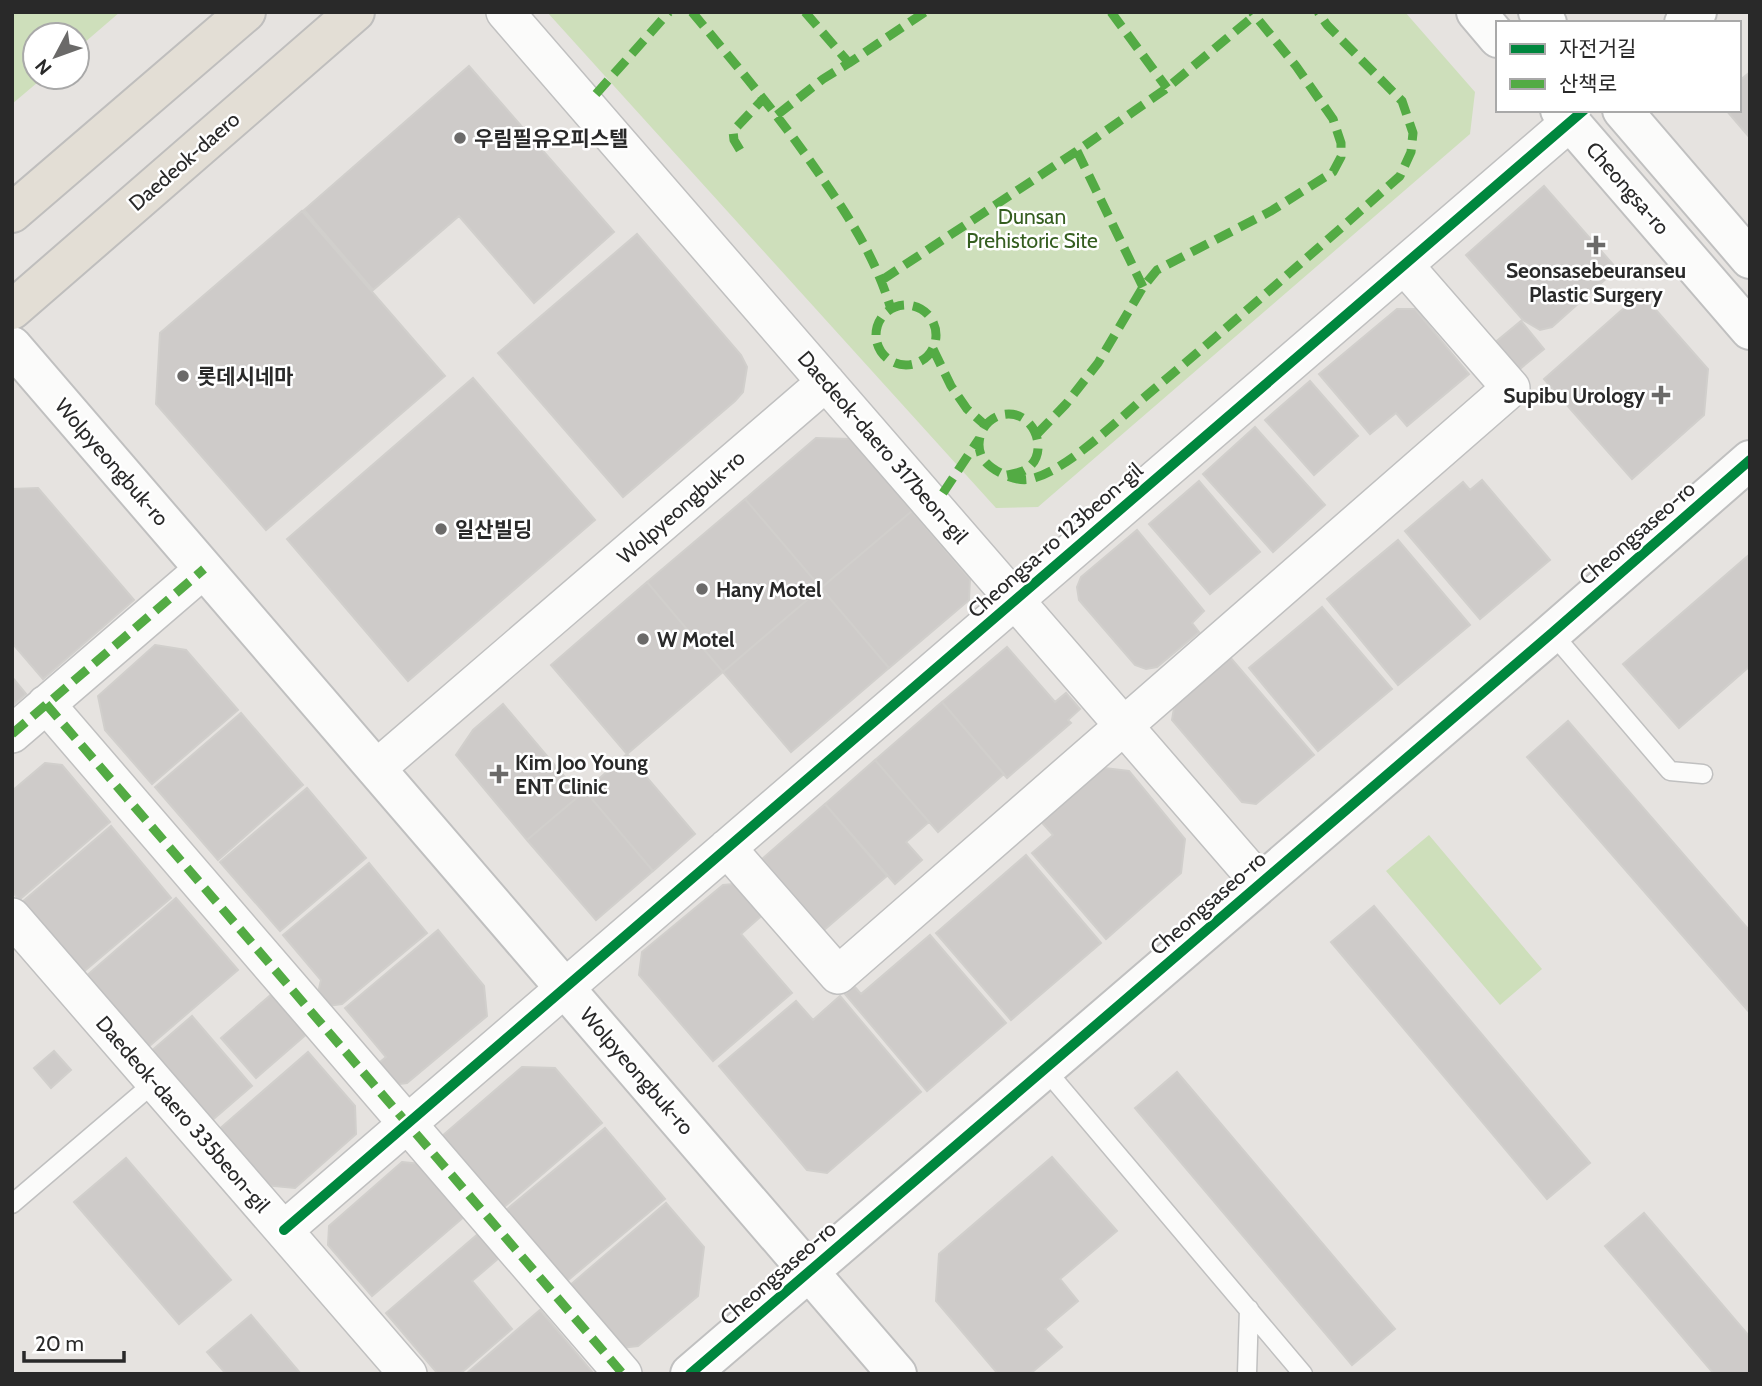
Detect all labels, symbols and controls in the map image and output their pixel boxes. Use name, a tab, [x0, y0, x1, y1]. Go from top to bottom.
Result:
north arrow	[21, 21, 91, 91]
legend	[1496, 21, 1741, 112]
text: 자전거길	[1559, 36, 1636, 61]
text: N	[30, 54, 57, 79]
text: 산책로	[1559, 71, 1617, 96]
street label: Daedeok-daero	[124, 106, 244, 216]
place label: 우림필유오피스텔	[474, 126, 629, 151]
marker: 우림필유오피스텔	[452, 130, 468, 146]
street label: Cheongsa-ro	[1581, 137, 1675, 239]
park label: Dunsan Prehistoric Site	[966, 204, 1098, 253]
marker: Seonsasebeuranseu Plastic Surgery	[1586, 235, 1606, 255]
place label: Seonsasebeuranseu Plastic Surgery	[1506, 258, 1686, 307]
street label: Daedeok-daero 317beon-gil	[793, 346, 973, 548]
place label: 롯데시네마	[197, 364, 294, 389]
marker: 롯데시네마	[175, 368, 191, 384]
place label: Supibu Urology	[1503, 383, 1646, 408]
marker: Supibu Urology	[1651, 385, 1671, 405]
street label: Wolpyeongbuk-ro	[50, 393, 174, 531]
street label: Wolpyeongbuk-ro	[612, 445, 750, 569]
street label: Cheongsa-ro 123beon-gil	[963, 457, 1147, 623]
street label: Cheongsaseo-ro	[1574, 476, 1700, 590]
place label: 일산빌딩	[455, 517, 532, 542]
marker: 일산빌딩	[433, 521, 449, 537]
place label: Hany Motel	[716, 577, 822, 602]
marker: Hany Motel	[694, 581, 710, 597]
place label: W Motel	[657, 627, 735, 652]
marker: W Motel	[635, 631, 651, 647]
place label: Kim Joo Young ENT Clinic	[515, 750, 648, 799]
marker: Kim Joo Young ENT Clinic	[489, 764, 509, 784]
street label: Cheongsaseo-ro	[1145, 846, 1271, 960]
street label: Wolpyeongbuk-ro	[575, 1002, 699, 1140]
street label: Daedeok-daero 335beon-gil	[91, 1011, 275, 1217]
street label: Cheongsaseo-ro	[715, 1216, 841, 1330]
scale bar	[24, 1320, 124, 1364]
text: 20 m	[35, 1331, 84, 1356]

